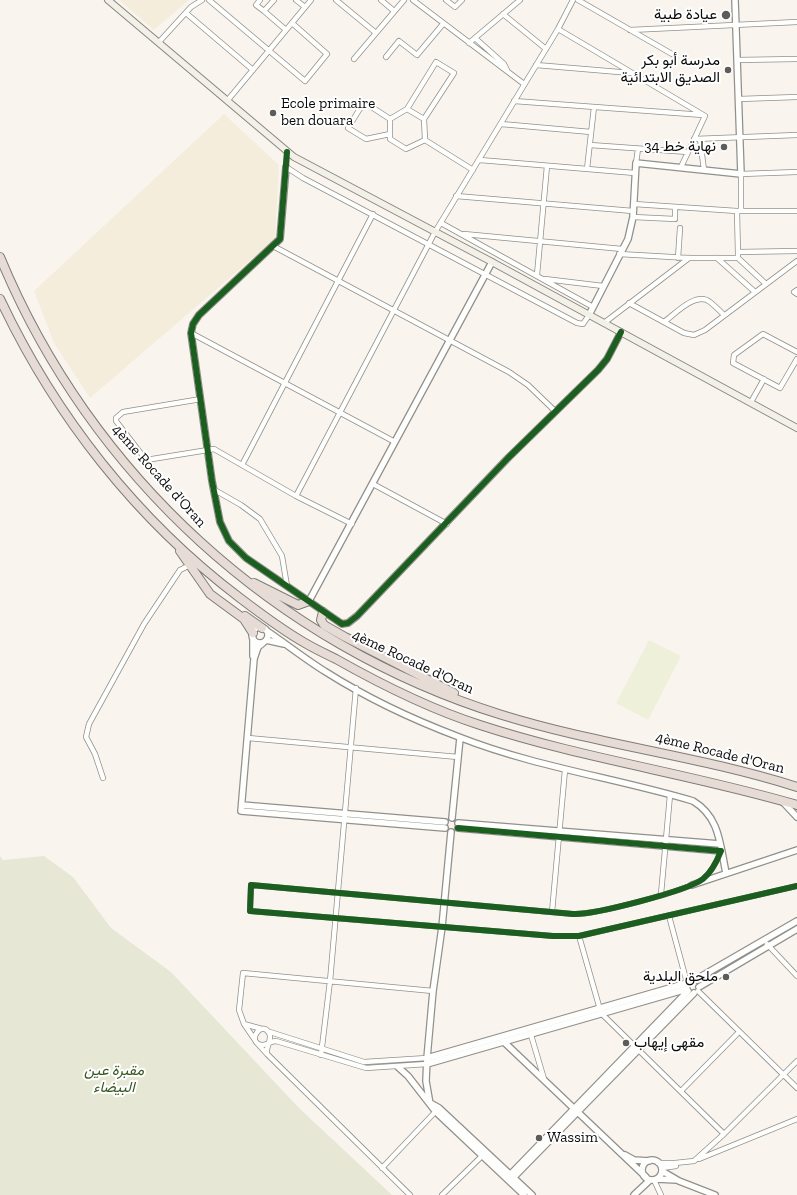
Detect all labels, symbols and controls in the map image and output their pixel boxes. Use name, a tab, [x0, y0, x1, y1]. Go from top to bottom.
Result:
place label: عيادة طبية	[654, 6, 717, 24]
marker: عيادة طبية	[720, 9, 732, 21]
place label: مدرسة أبو بكر الصديق الابتدائية	[621, 52, 720, 87]
marker: مدرسة أبو بكر الصديق الابتدائية	[723, 65, 733, 75]
place label: Ecole primaire ben douara	[281, 95, 375, 130]
marker: Ecole primaire ben douara	[268, 108, 278, 118]
place label: نهاية خط 34	[644, 138, 716, 156]
marker: نهاية خط 34	[719, 142, 729, 152]
street label: 4ème Rocade d'Oran	[108, 421, 210, 531]
street label: 4ème Rocade d'Oran	[349, 626, 477, 698]
street label: 4ème Rocade d'Oran	[654, 728, 786, 778]
place label: ملحق البلدية	[643, 968, 718, 986]
marker: ملحق البلدية	[721, 972, 731, 982]
place label: مقهى إيهاب	[634, 1034, 704, 1052]
marker: مقهى إيهاب	[621, 1038, 631, 1048]
park label: مقبرة عين البيضاء	[84, 1062, 144, 1097]
place label: Wassim	[547, 1129, 598, 1147]
marker: Wassim	[534, 1133, 544, 1143]

